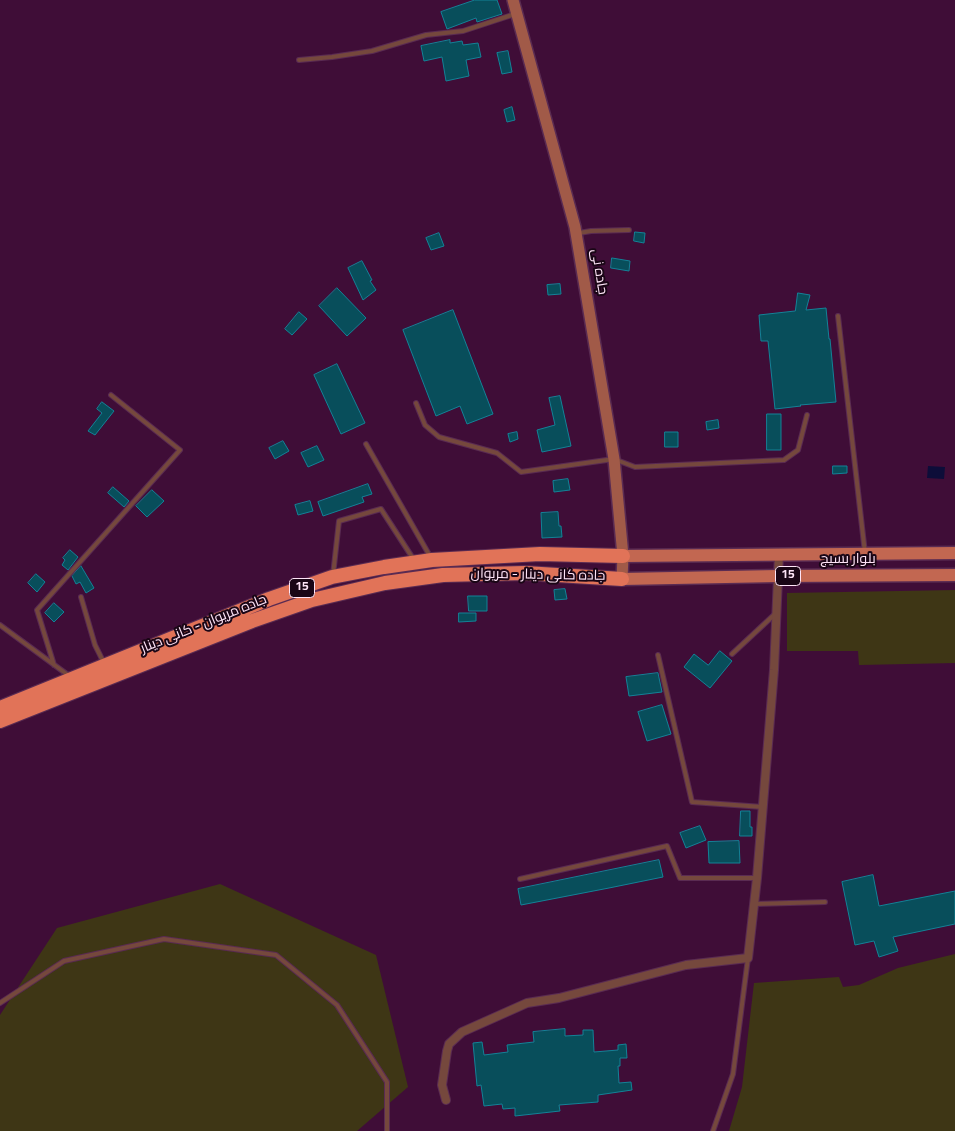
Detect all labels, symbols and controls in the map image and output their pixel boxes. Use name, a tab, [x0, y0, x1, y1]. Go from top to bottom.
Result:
street label: جاده نی	[586, 248, 610, 296]
street label: بلوار بسیج	[820, 552, 876, 568]
street label: جاده کانی دینار - مریوان	[470, 566, 606, 586]
road number: 15	[776, 566, 800, 586]
road number: 15	[290, 578, 314, 598]
street label: جاده مریوان - کانی دینار	[138, 592, 270, 658]

